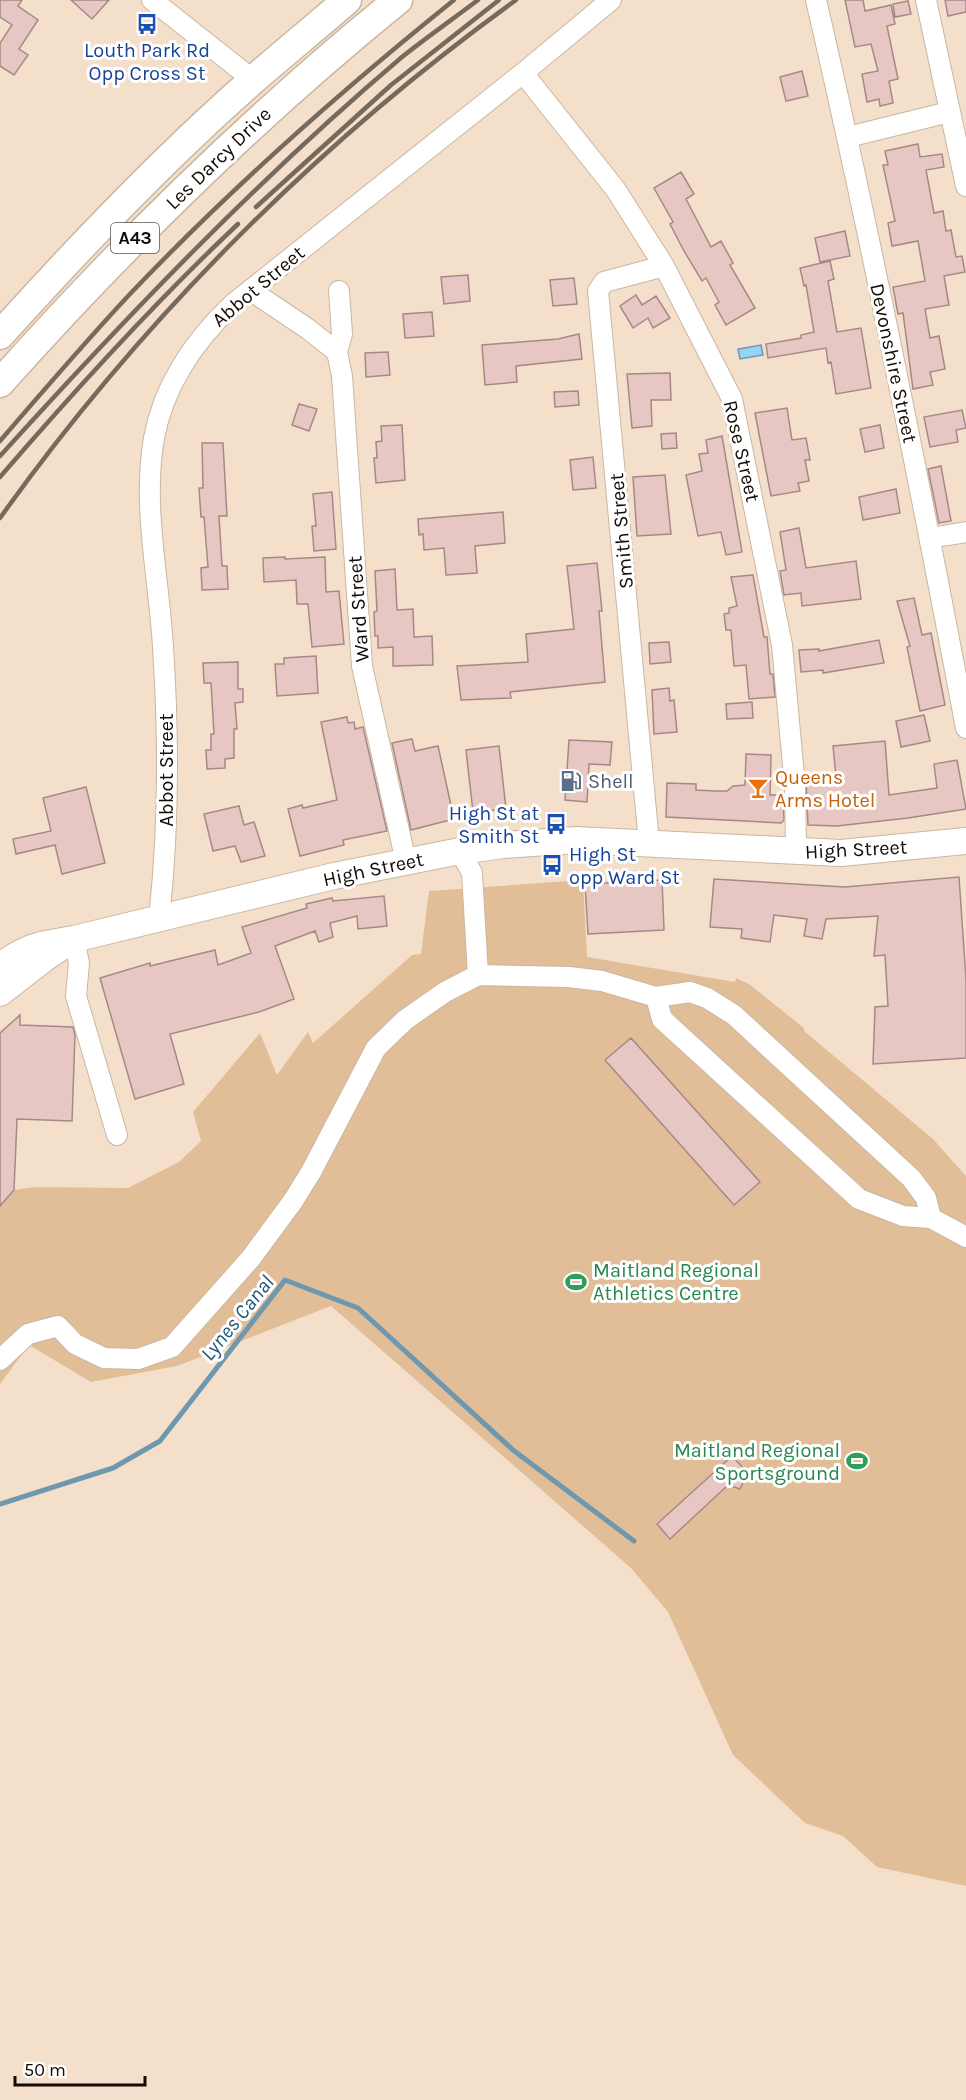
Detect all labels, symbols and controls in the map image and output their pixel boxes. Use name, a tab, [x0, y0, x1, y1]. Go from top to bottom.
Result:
bus stop icon: Louth Park Rd Opp Cross St	[135, 12, 159, 36]
place label: Louth Park Rd Opp Cross St	[84, 39, 210, 85]
street label: Les Darcy Drive	[161, 102, 276, 214]
road number: A43	[111, 223, 159, 253]
street label: Abbot Street	[208, 241, 309, 332]
street label: Devonshire Street	[865, 281, 922, 445]
street label: Rose Street	[719, 398, 764, 505]
street label: Smith Street	[605, 472, 638, 590]
street label: Ward Street	[343, 554, 374, 663]
street label: Abbot Street	[155, 713, 178, 827]
place label: Queens Arms Hotel	[775, 766, 875, 812]
fuel station icon: Shell	[559, 769, 583, 793]
place label: Shell	[588, 770, 634, 793]
bar icon: Queens Arms Hotel	[746, 776, 770, 800]
place label: High St at Smith St	[449, 802, 539, 848]
bus stop icon: High St at Smith St	[544, 812, 568, 836]
street label: High Street	[804, 835, 908, 864]
place label: High St opp Ward St	[569, 843, 680, 889]
street label: High Street	[321, 848, 426, 891]
bus stop icon: High St opp Ward St	[540, 853, 564, 877]
place label: Maitland Regional Athletics Centre	[593, 1259, 759, 1305]
sports icon: Maitland Regional Athletics Centre	[564, 1270, 588, 1294]
water label: Lynes Canal	[195, 1271, 279, 1365]
place label: Maitland Regional Sportsground	[674, 1439, 840, 1485]
sports icon: Maitland Regional Sportsground	[845, 1449, 869, 1473]
scale bar	[15, 2049, 146, 2087]
text: 50 m	[24, 2059, 66, 2081]

